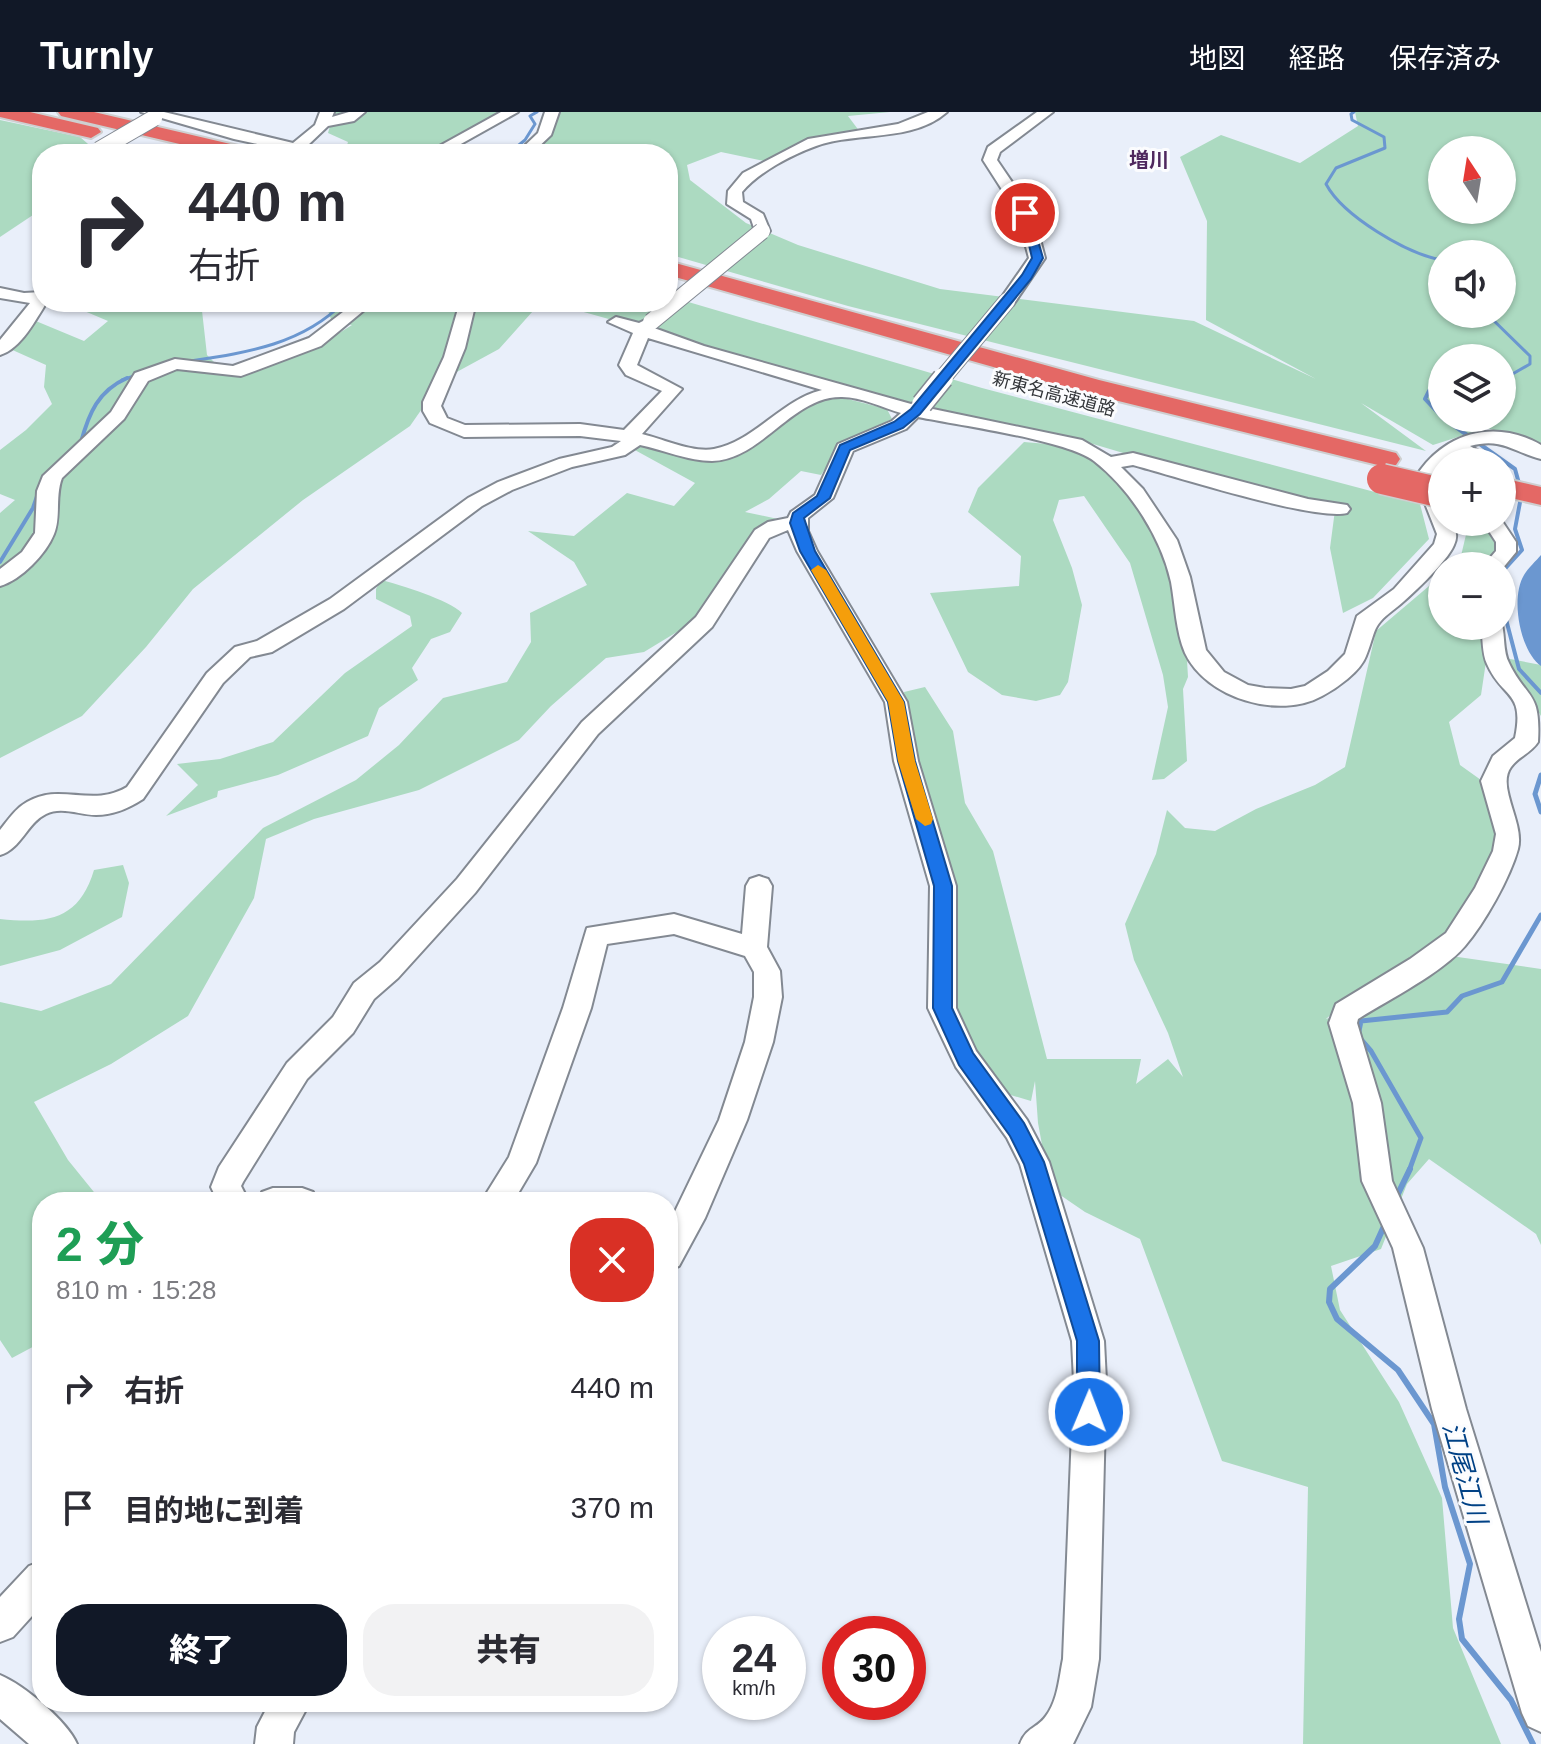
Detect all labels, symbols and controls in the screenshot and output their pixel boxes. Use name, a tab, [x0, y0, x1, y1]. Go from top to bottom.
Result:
text: Turnly	[40, 35, 153, 77]
text: 地図	[1189, 43, 1245, 74]
text: 経路	[1289, 43, 1345, 74]
text: 保存済み	[1389, 43, 1501, 74]
north arrow	[1428, 136, 1516, 224]
map controls	[1428, 136, 1516, 640]
district label: 増川	[1129, 149, 1169, 171]
text: 440 m	[188, 170, 347, 233]
icon: right	[56, 176, 160, 280]
pin	[991, 179, 1059, 247]
icon: arrive	[1003, 191, 1047, 235]
button: sound	[1428, 240, 1516, 328]
text: 右折	[188, 245, 260, 286]
button: layers	[1428, 344, 1516, 432]
street label: 新東名高速道路	[991, 368, 1117, 420]
button: +	[1428, 448, 1516, 536]
button: −	[1428, 552, 1516, 640]
text: 2 分	[56, 1218, 144, 1271]
button: close	[570, 1218, 654, 1302]
text: 810 m · 15:28	[56, 1275, 216, 1305]
icon: right	[56, 1366, 100, 1410]
position arrow	[1047, 1370, 1131, 1454]
text: 440 m	[571, 1371, 654, 1404]
text: 右折	[124, 1374, 184, 1407]
water label: 江尾江川	[1437, 1419, 1494, 1530]
icon: arrive	[56, 1486, 100, 1530]
text: 370 m	[571, 1491, 654, 1524]
text: 目的地に到着	[124, 1494, 304, 1527]
button: 終了	[56, 1604, 347, 1696]
button: 共有	[363, 1604, 654, 1696]
speed limit sign: 30	[822, 1616, 926, 1720]
text: 24	[732, 1636, 776, 1680]
text: km/h	[732, 1677, 776, 1699]

